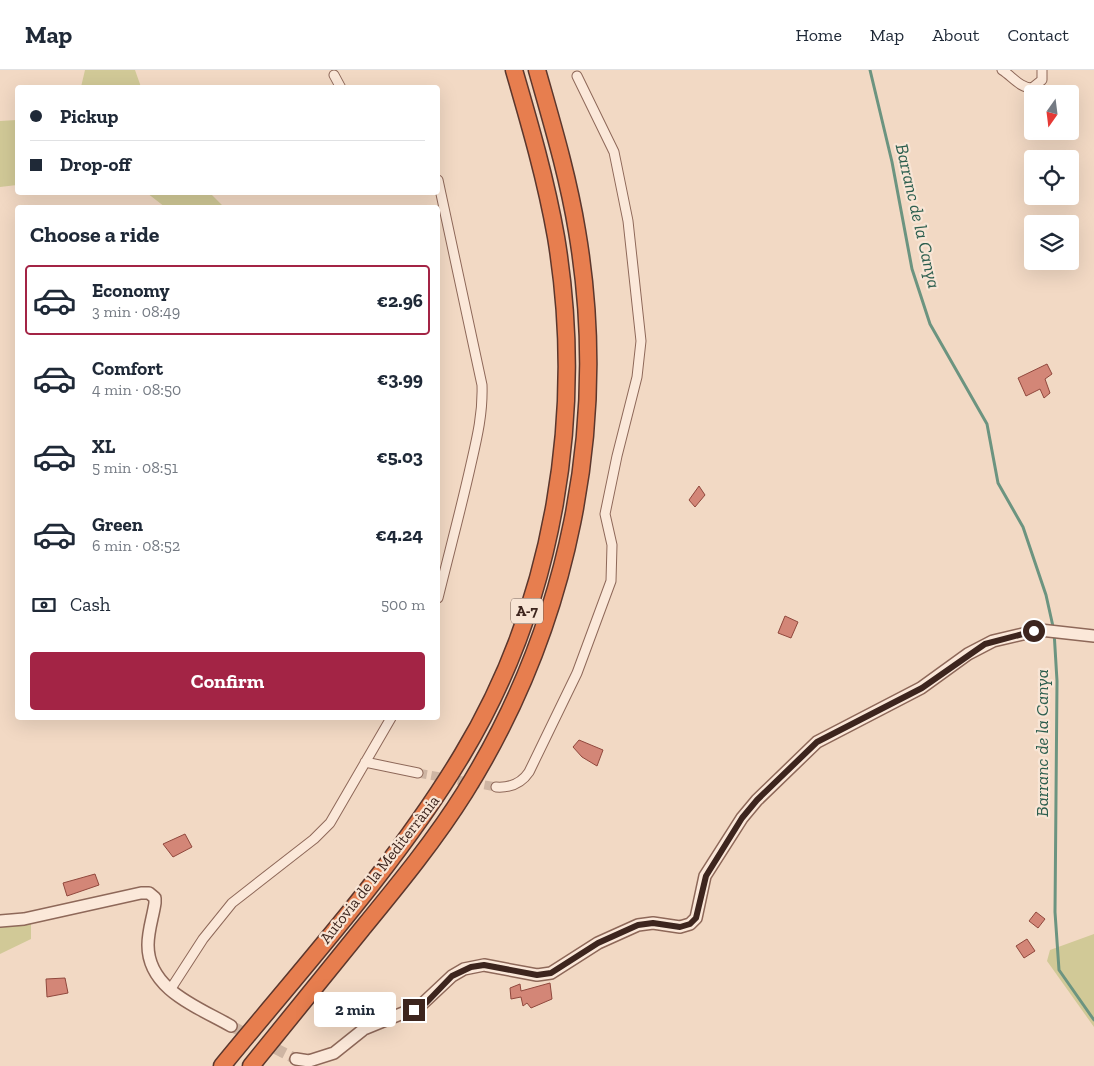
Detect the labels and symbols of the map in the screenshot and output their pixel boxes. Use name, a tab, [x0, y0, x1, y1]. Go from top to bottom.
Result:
north arrow	[1024, 85, 1079, 140]
water label: Barranc de la Canya	[891, 142, 945, 290]
road number: A-7	[511, 598, 543, 624]
route start	[1023, 620, 1045, 642]
water label: Barranc de la Canya	[1031, 669, 1053, 817]
street label: Autovia de la Mediterrània	[316, 791, 443, 947]
callout: 2 min	[314, 992, 396, 1028]
route end	[403, 999, 425, 1021]

